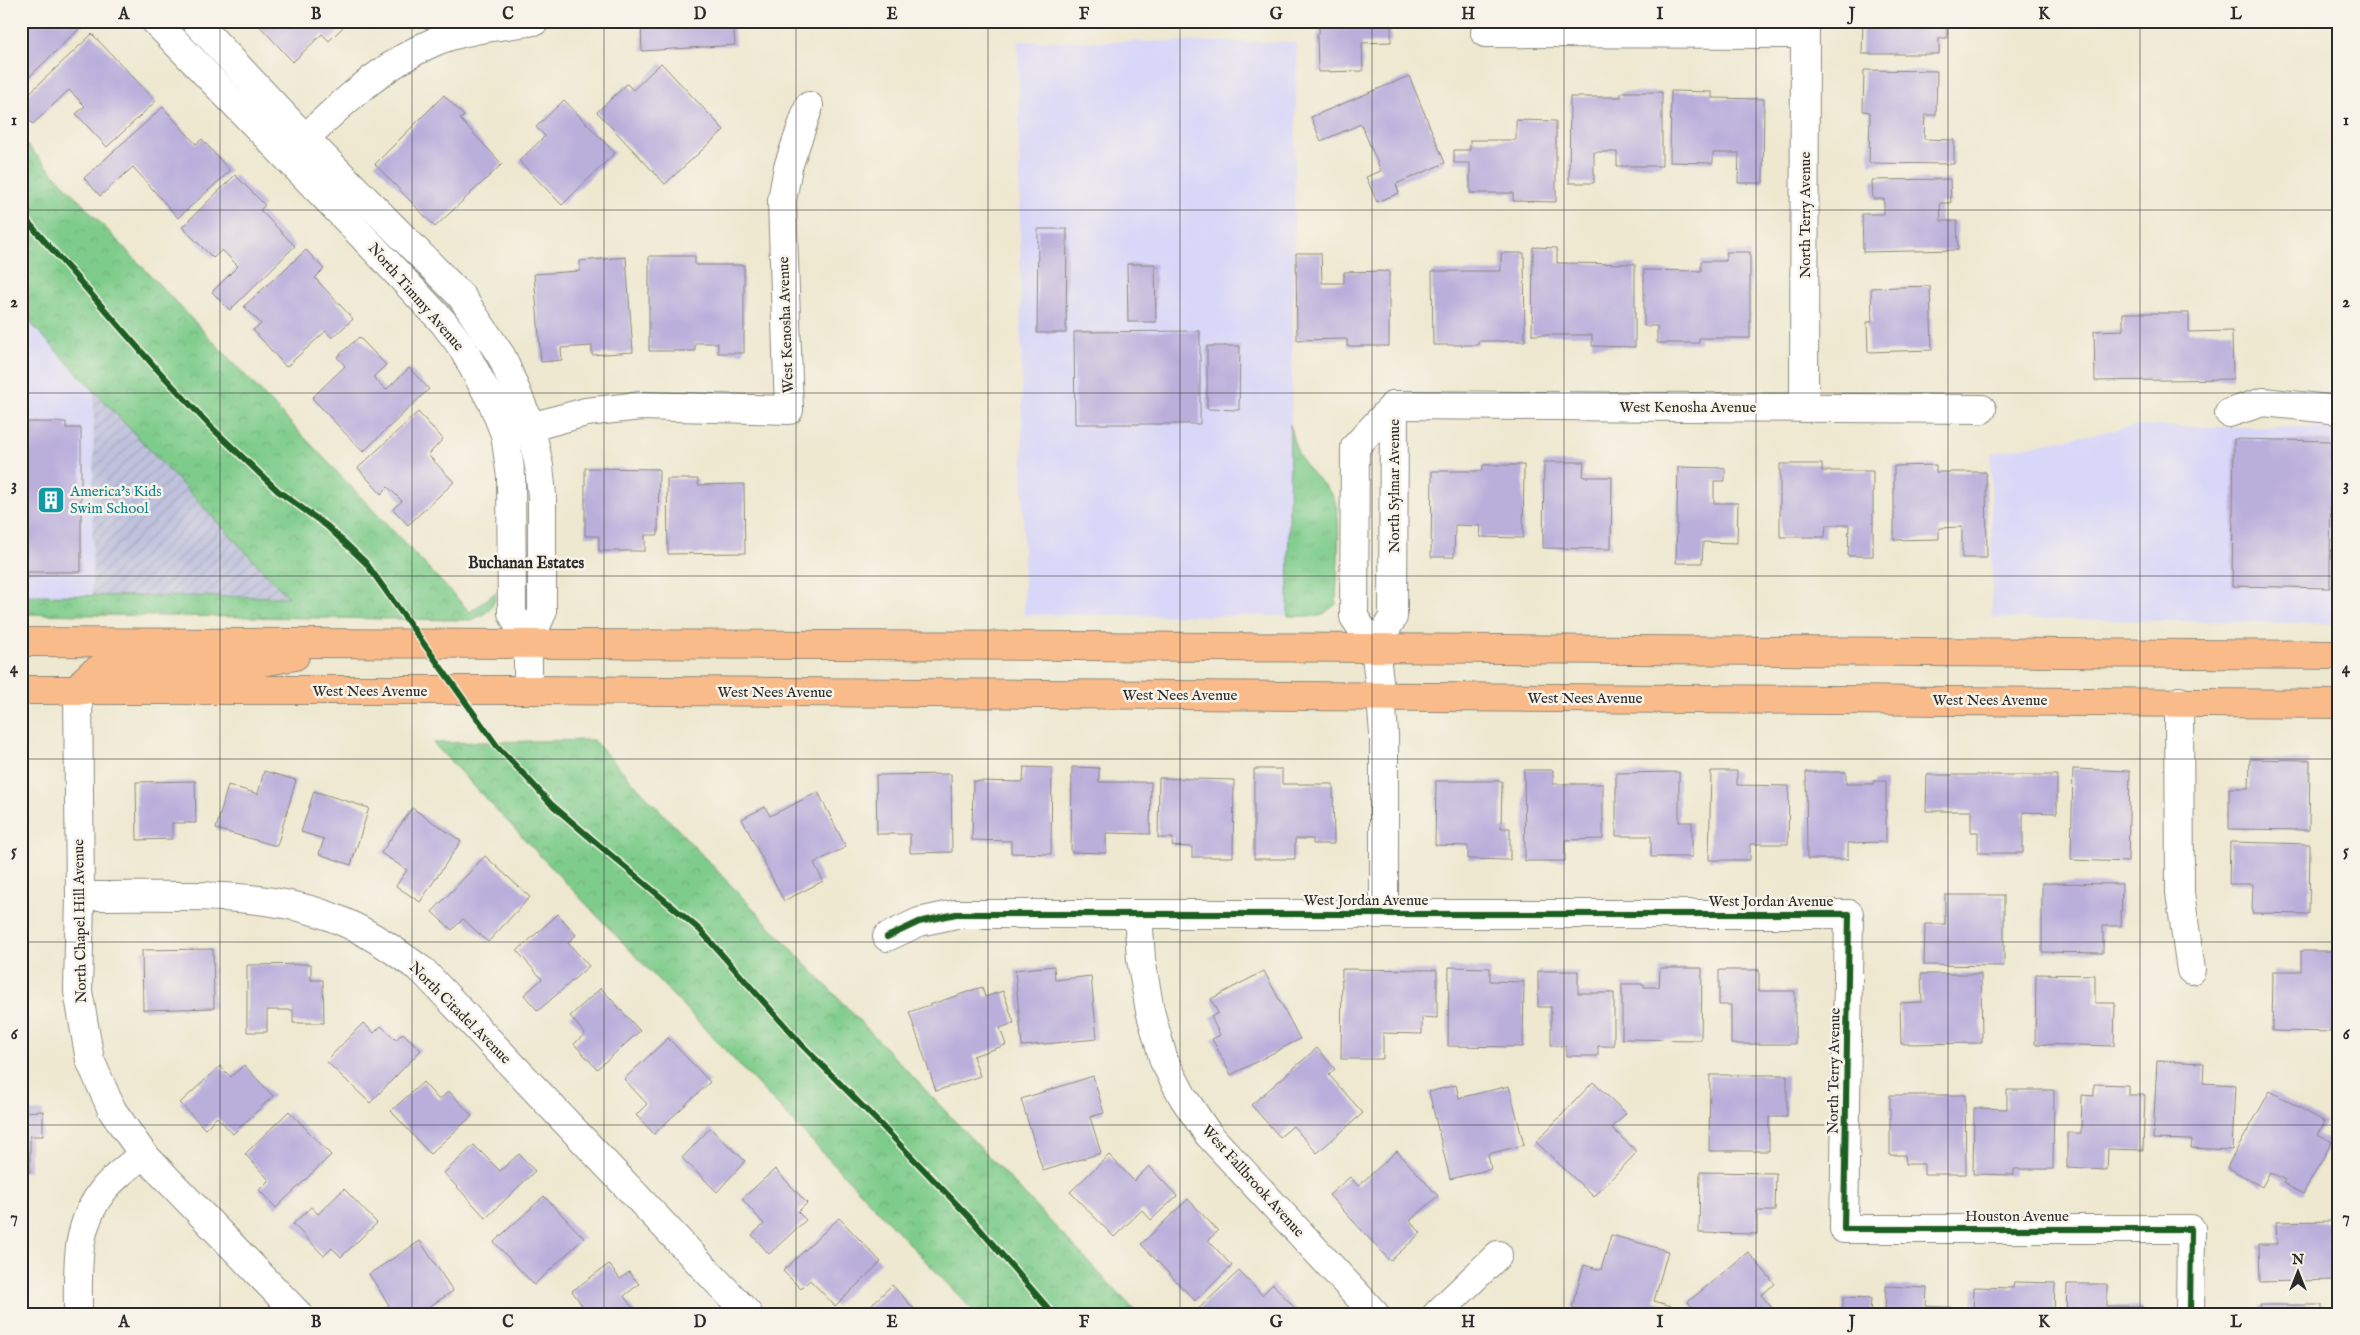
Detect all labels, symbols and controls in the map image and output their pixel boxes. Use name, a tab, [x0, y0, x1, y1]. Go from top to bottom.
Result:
text: A	[118, 5, 131, 25]
text: B	[311, 5, 322, 25]
text: C	[502, 5, 514, 25]
text: D	[694, 5, 707, 25]
text: E	[886, 5, 898, 25]
text: F	[1079, 5, 1090, 25]
text: G	[1270, 5, 1283, 25]
text: H	[1461, 5, 1475, 25]
text: I	[1657, 5, 1664, 25]
text: J	[1847, 5, 1856, 25]
text: K	[2038, 5, 2051, 25]
text: L	[2230, 5, 2242, 25]
text: 1	[11, 111, 17, 131]
text: 1	[2343, 111, 2349, 131]
street label: North Terry Avenue	[1796, 152, 1815, 278]
street label: North Timmy Avenue	[364, 239, 468, 355]
street label: West Kenosha Avenue	[774, 256, 798, 394]
text: 2	[10, 293, 18, 313]
text: 2	[2342, 293, 2350, 313]
street label: West Kenosha Avenue	[1620, 398, 1757, 417]
street label: North Sylmar Avenue	[1385, 419, 1404, 553]
text: 3	[11, 476, 17, 496]
text: 3	[2343, 476, 2349, 496]
place label: America's Kids Swim School	[69, 482, 162, 518]
building icon: America's Kids Swim School	[36, 485, 66, 515]
district label: Buchanan Estates	[468, 554, 584, 574]
text: 4	[10, 659, 19, 679]
text: 4	[2342, 659, 2351, 679]
street label: West Nees Avenue	[313, 682, 428, 701]
street label: West Nees Avenue	[718, 683, 833, 702]
street label: West Nees Avenue	[1123, 686, 1238, 705]
street label: West Nees Avenue	[1528, 689, 1643, 708]
street label: West Nees Avenue	[1933, 691, 2048, 710]
street label: North Chapel Hill Avenue	[69, 839, 91, 1003]
text: 5	[11, 842, 17, 862]
text: 5	[2343, 842, 2349, 862]
street label: West Jordan Avenue	[1304, 891, 1429, 910]
street label: West Jordan Avenue	[1709, 892, 1834, 911]
street label: North Citadel Avenue	[405, 958, 515, 1068]
street label: North Terry Avenue	[1823, 1007, 1845, 1134]
text: 6	[11, 1025, 19, 1045]
text: 6	[2343, 1025, 2351, 1045]
street label: West Fallbrook Avenue	[1197, 1121, 1309, 1241]
street label: Houston Avenue	[1965, 1207, 2069, 1226]
text: 7	[10, 1208, 18, 1228]
text: 7	[2342, 1208, 2350, 1228]
north arrow	[2272, 1248, 2322, 1298]
text: N	[2291, 1251, 2304, 1269]
text: A	[118, 1313, 131, 1333]
text: B	[311, 1313, 322, 1333]
text: C	[502, 1313, 514, 1333]
text: D	[694, 1313, 707, 1333]
text: E	[886, 1313, 898, 1333]
text: F	[1079, 1313, 1090, 1333]
text: G	[1270, 1313, 1283, 1333]
text: H	[1461, 1313, 1475, 1333]
text: I	[1657, 1313, 1664, 1333]
text: J	[1847, 1313, 1856, 1333]
text: K	[2038, 1313, 2051, 1333]
text: L	[2230, 1313, 2242, 1333]

